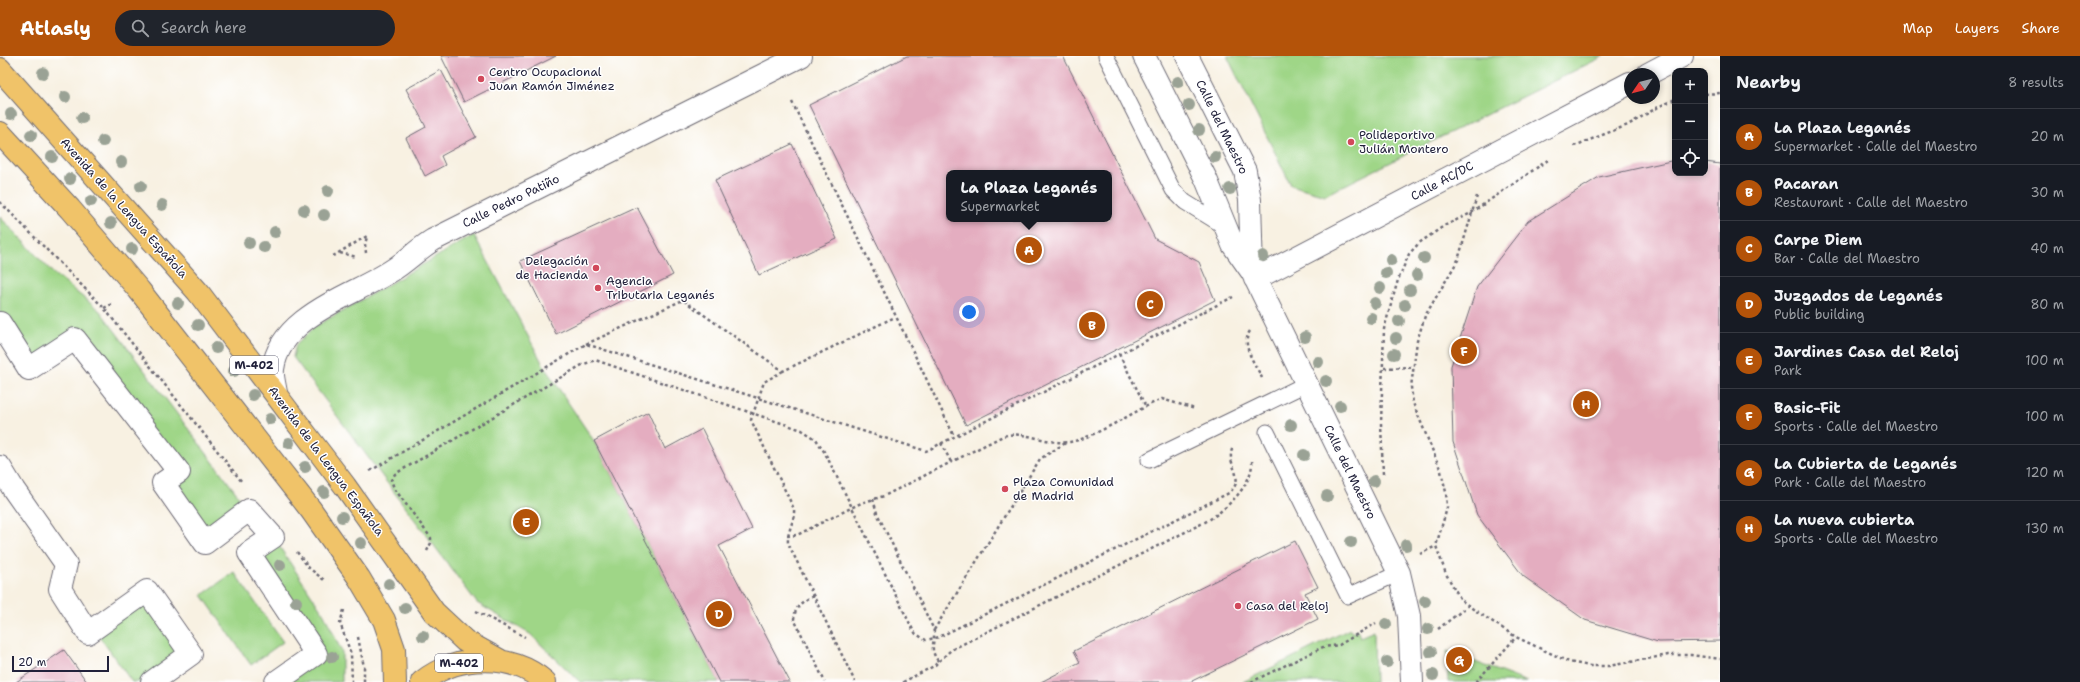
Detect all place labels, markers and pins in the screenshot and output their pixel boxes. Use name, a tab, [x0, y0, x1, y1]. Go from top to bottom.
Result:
place label: Centro Ocupacional Juan Ramón Jiménez	[489, 64, 615, 94]
marker: Centro Ocupacional Juan Ramón Jiménez	[476, 74, 486, 84]
place label: Polideportivo Julián Montero	[1359, 127, 1448, 157]
marker: Polideportivo Julián Montero	[1346, 137, 1356, 147]
pin: A	[1016, 235, 1042, 265]
place label: Delegación de Hacienda	[516, 253, 589, 283]
marker: Delegación de Hacienda	[591, 263, 601, 273]
place label: Agencia Tributaria Leganés	[606, 273, 715, 303]
marker: Agencia Tributaria Leganés	[593, 283, 603, 293]
pin: C	[1137, 289, 1163, 319]
pin: B	[1079, 310, 1105, 340]
pin: F	[1451, 336, 1477, 366]
pin: H	[1573, 389, 1599, 419]
place label: Plaza Comunidad de Madrid	[1013, 474, 1114, 504]
marker: Plaza Comunidad de Madrid	[1000, 484, 1010, 494]
pin: E	[513, 507, 539, 537]
place label: Casa del Reloj	[1246, 598, 1328, 614]
pin: D	[706, 599, 732, 629]
marker: Casa del Reloj	[1233, 601, 1243, 611]
pin: G	[1446, 645, 1472, 675]

